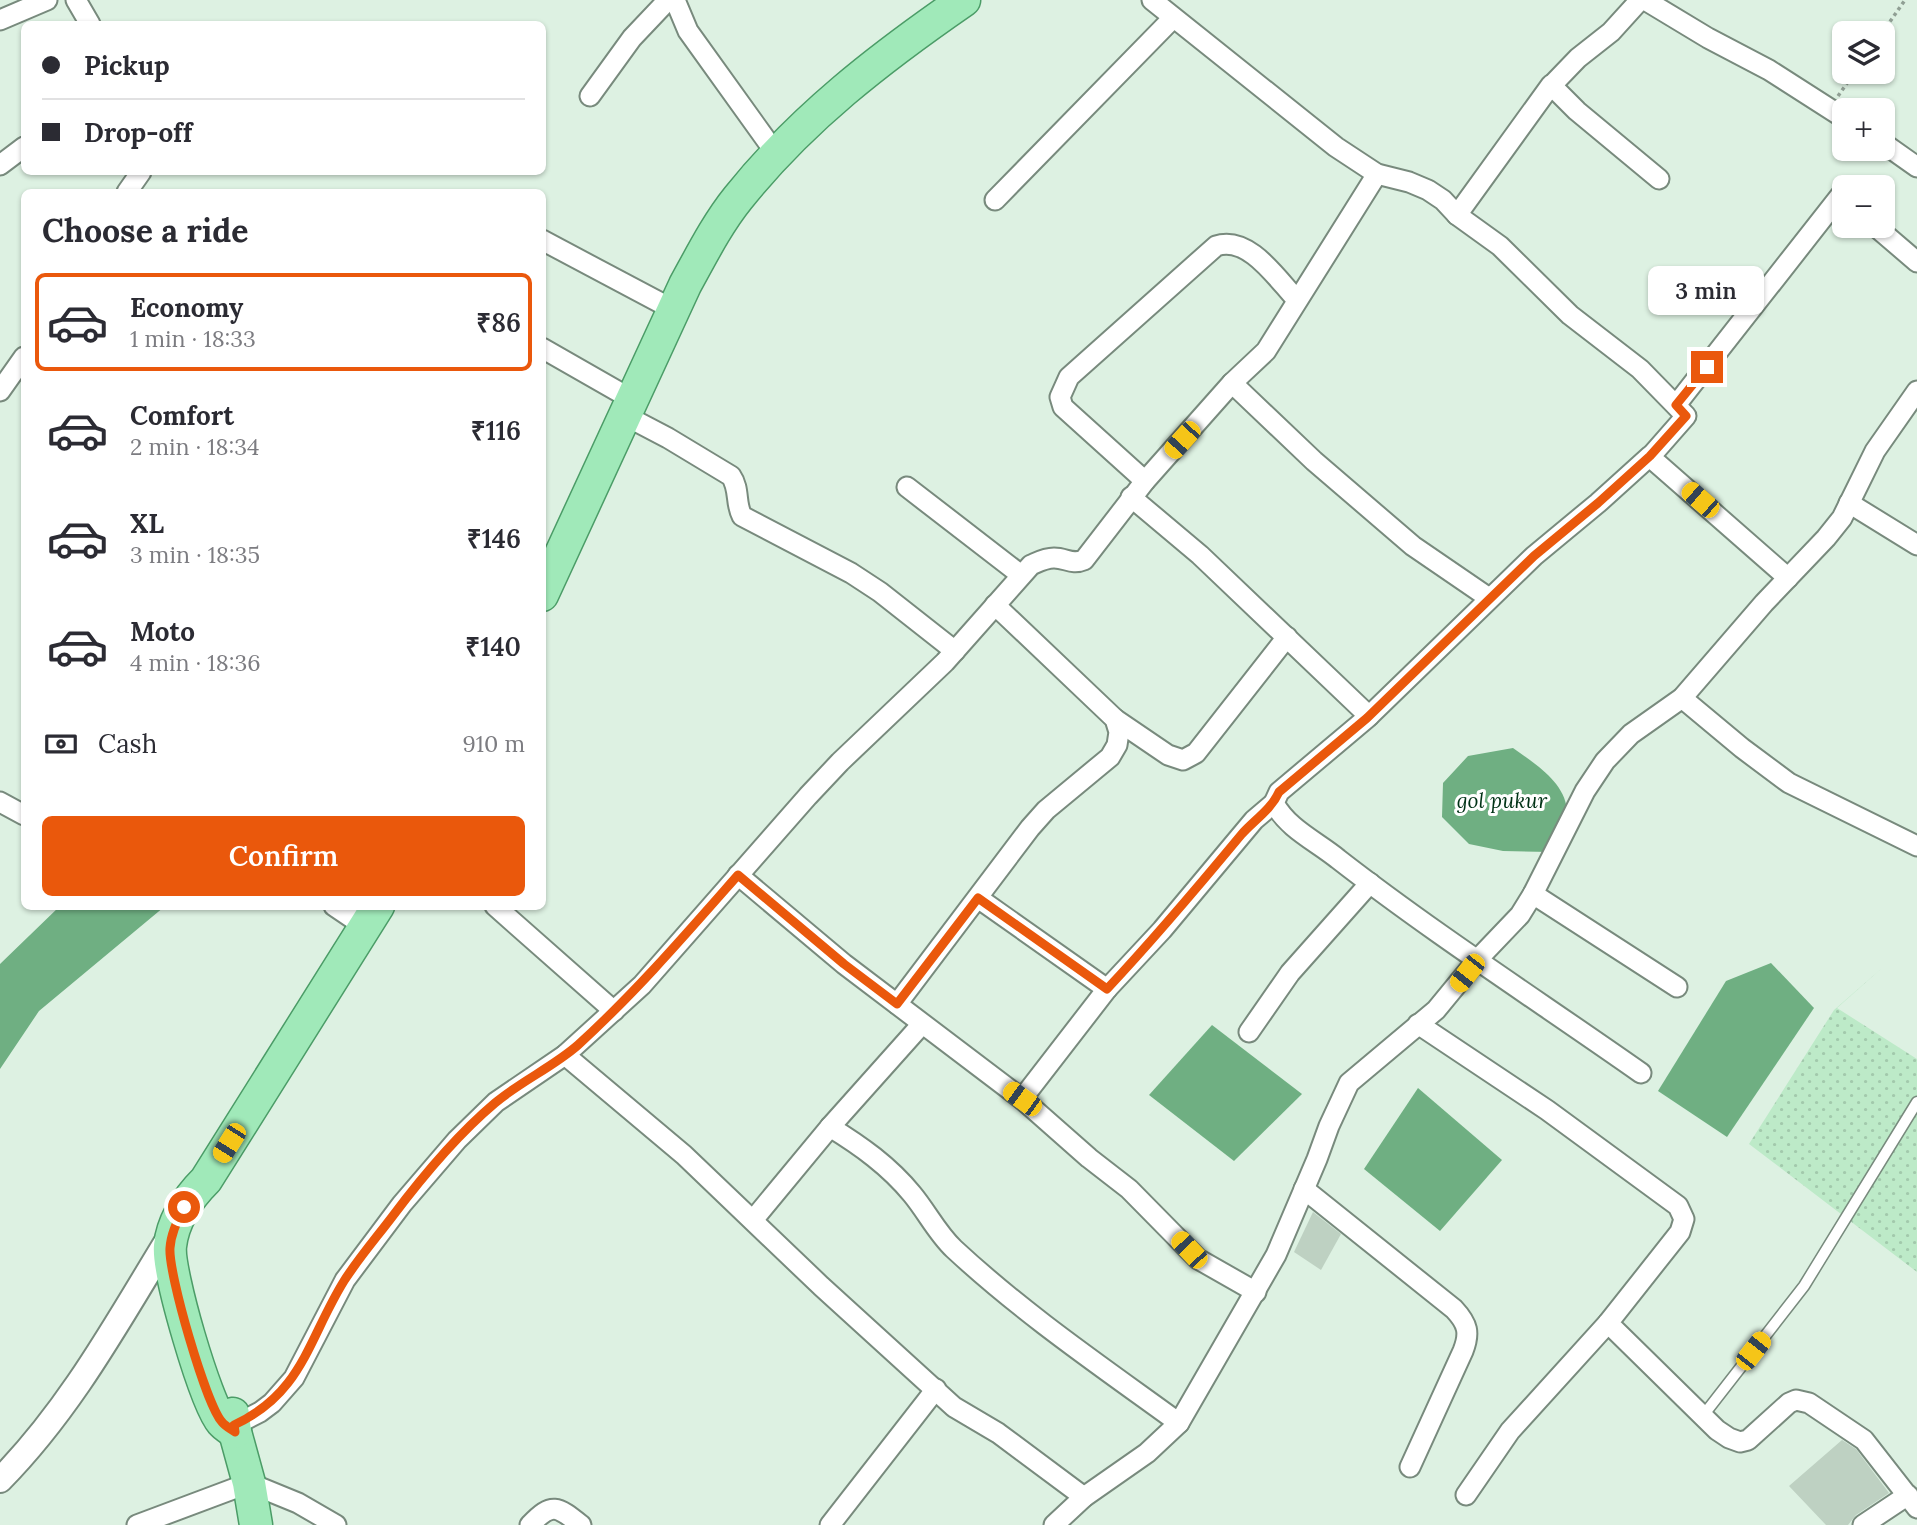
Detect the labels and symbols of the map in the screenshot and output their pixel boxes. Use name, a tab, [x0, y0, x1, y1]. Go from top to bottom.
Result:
callout: 3 min	[1649, 266, 1765, 314]
route end	[1691, 351, 1723, 383]
car	[1161, 417, 1204, 463]
car	[1678, 478, 1723, 522]
water label: gol pukur	[1457, 787, 1548, 814]
car	[1446, 950, 1489, 996]
car	[999, 1078, 1046, 1120]
car	[209, 1120, 250, 1166]
route start	[168, 1191, 200, 1223]
car	[1167, 1227, 1212, 1273]
car	[1732, 1328, 1775, 1374]

